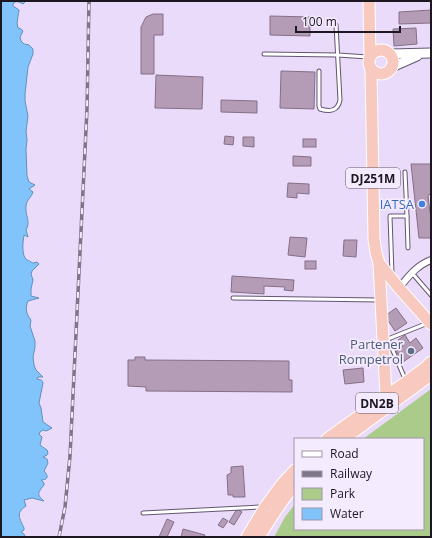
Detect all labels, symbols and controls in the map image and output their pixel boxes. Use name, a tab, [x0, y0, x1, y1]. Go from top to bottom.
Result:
scale bar	[296, 8, 400, 34]
text: 100 m	[302, 13, 337, 30]
road number: DJ251M	[346, 168, 400, 188]
place label: IATSA	[380, 195, 415, 213]
marker: IATSA	[417, 199, 427, 209]
place label: Partener Rompetrol	[339, 335, 404, 368]
marker: Partener Rompetrol	[406, 346, 416, 356]
road number: DN2B	[356, 393, 398, 413]
legend	[294, 438, 424, 530]
text: Road	[330, 445, 359, 462]
text: Railway	[330, 465, 373, 482]
text: Park	[330, 485, 356, 502]
text: Water	[330, 505, 364, 522]

